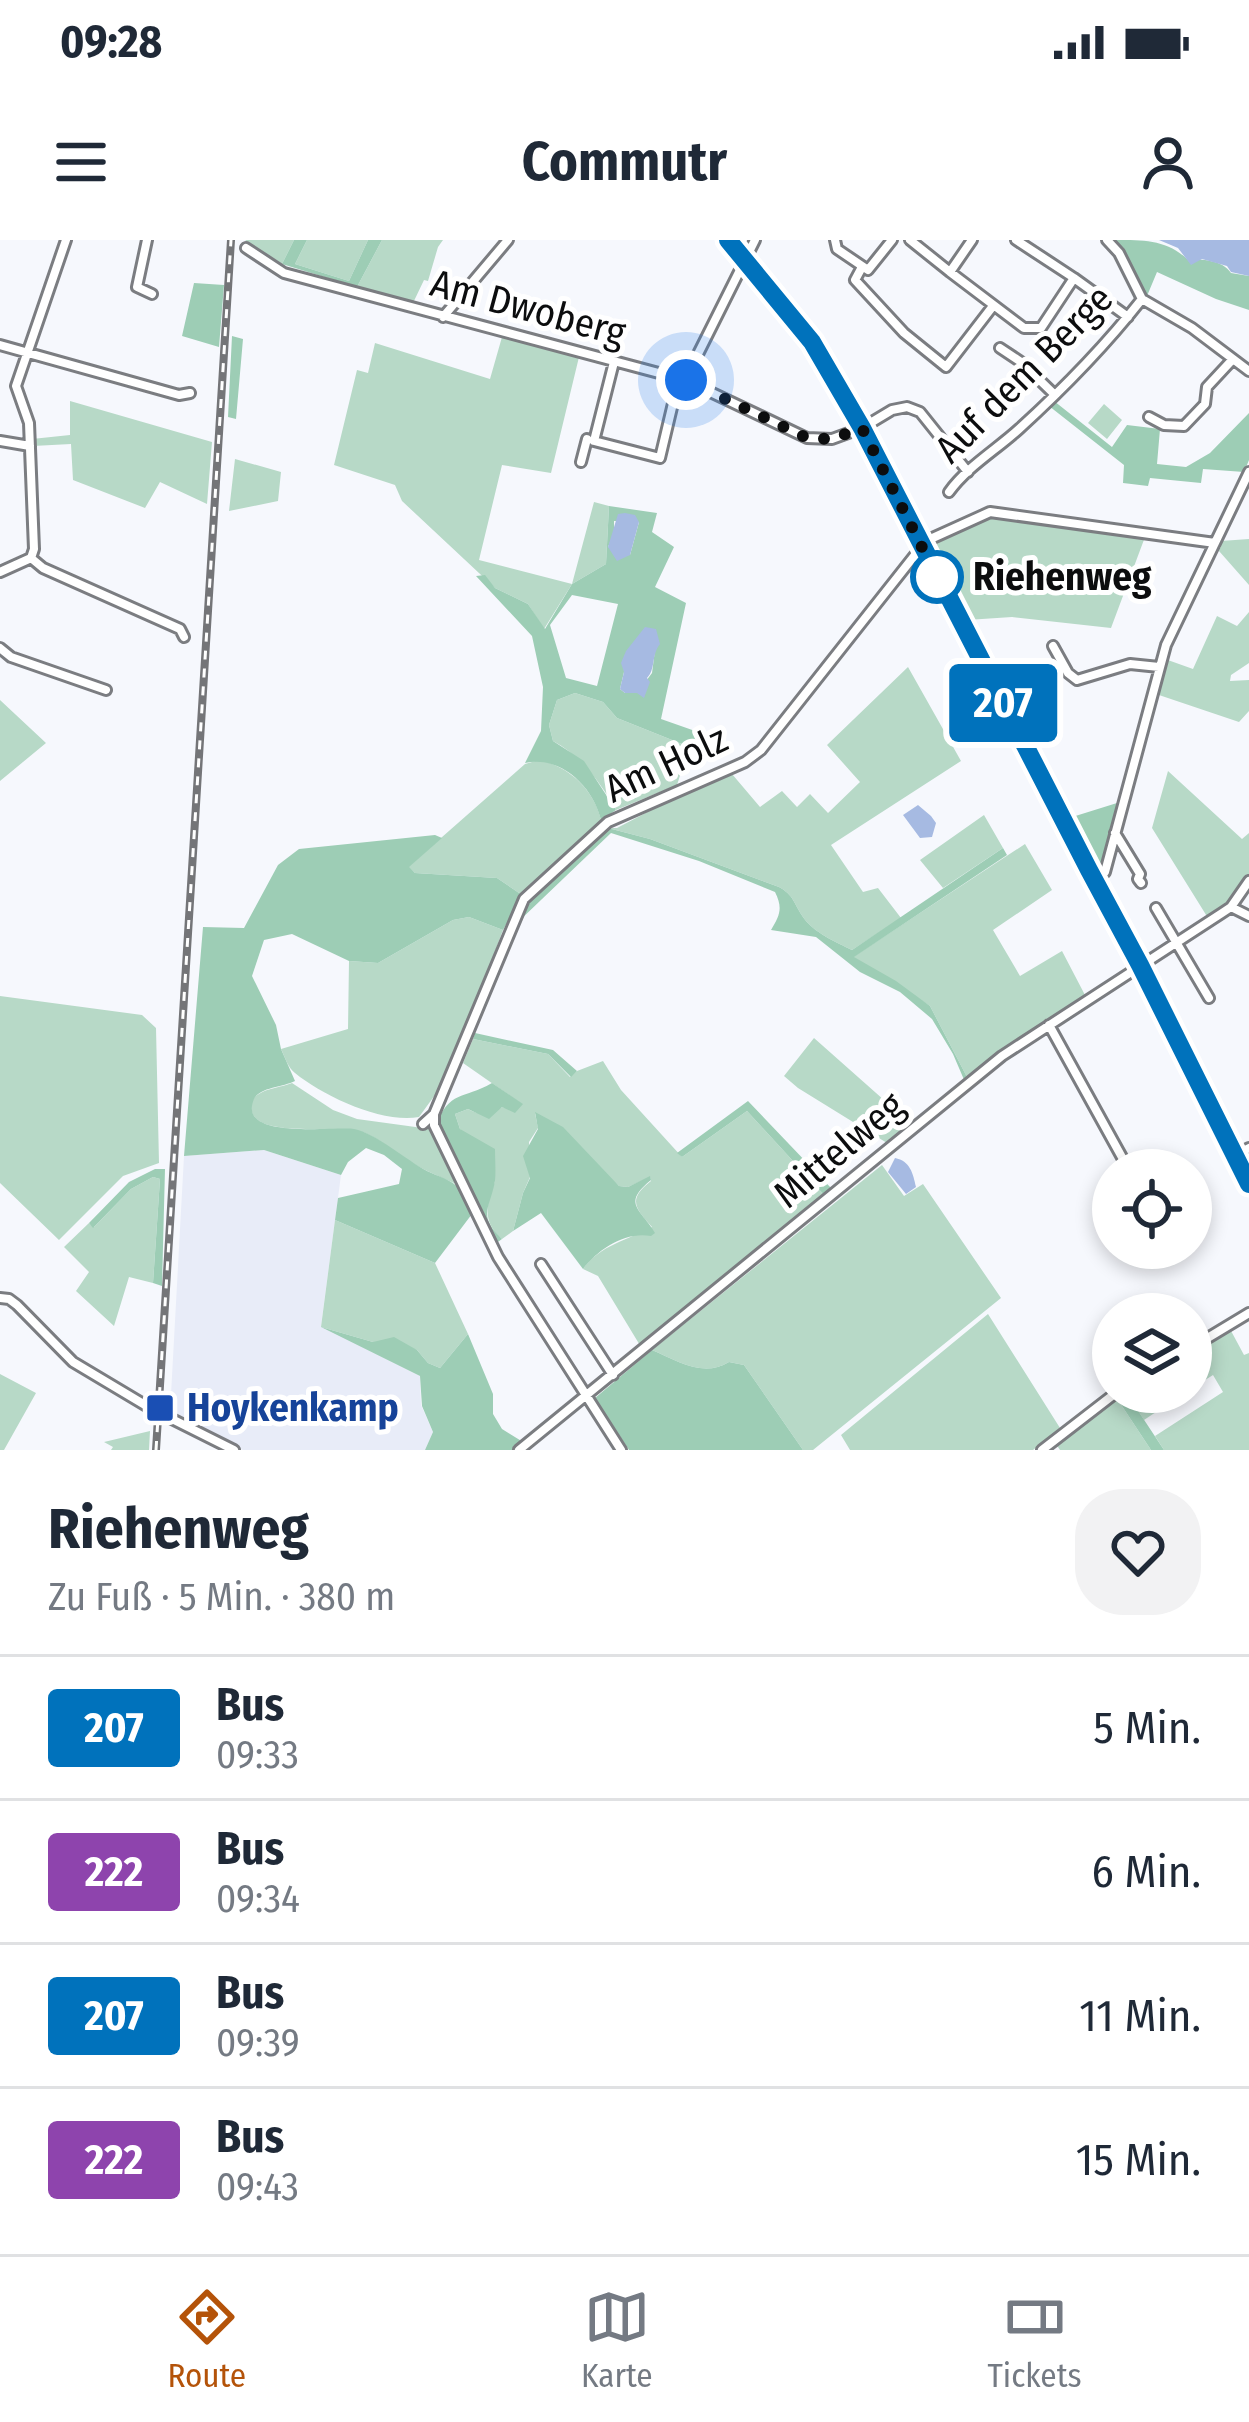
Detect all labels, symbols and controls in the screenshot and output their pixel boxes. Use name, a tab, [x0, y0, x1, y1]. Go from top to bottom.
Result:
text: 09:28	[60, 15, 162, 69]
icon: menu	[48, 129, 114, 195]
icon: person	[1135, 129, 1201, 195]
text: Commutr	[522, 130, 727, 194]
street label: Am Dwoberg	[426, 260, 631, 356]
street label: Auf dem Berge	[926, 276, 1122, 472]
your location	[656, 350, 716, 410]
marker: Riehenweg	[912, 552, 962, 602]
place label: Riehenweg	[973, 554, 1152, 600]
line badge: 207	[934, 664, 1072, 742]
text: 207	[973, 678, 1033, 728]
street label: Am Holz	[597, 716, 735, 812]
street label: Mittelweg	[765, 1082, 914, 1217]
map controls	[1092, 1149, 1212, 1413]
button: locate	[1092, 1149, 1212, 1269]
button: layers	[1092, 1293, 1212, 1413]
place label: Hoykenkamp	[187, 1385, 399, 1431]
marker: Hoykenkamp	[144, 1392, 176, 1424]
button: heart	[1075, 1489, 1201, 1615]
text: Riehenweg	[48, 1495, 309, 1563]
text: Zu Fuß · 5 Min. · 380 m	[48, 1574, 395, 1620]
text: Bus	[216, 1678, 284, 1732]
text: 5 Min.	[1093, 1701, 1201, 1755]
text: 207	[84, 1703, 144, 1753]
text: 09:33	[216, 1732, 299, 1778]
text: Bus	[216, 1822, 284, 1876]
text: 6 Min.	[1092, 1845, 1201, 1899]
text: 222	[85, 1847, 143, 1897]
text: 09:34	[216, 1876, 300, 1922]
text: Bus	[216, 1966, 284, 2020]
text: 11 Min.	[1079, 1989, 1201, 2043]
text: 207	[84, 1991, 144, 2041]
text: 09:39	[216, 2020, 300, 2066]
text: Bus	[216, 2110, 284, 2164]
text: 15 Min.	[1076, 2133, 1201, 2187]
text: 222	[85, 2135, 143, 2185]
text: 09:43	[216, 2164, 299, 2210]
tab: Route	[167, 2284, 246, 2396]
tab: Karte	[581, 2284, 653, 2396]
tab: Tickets	[988, 2284, 1082, 2396]

